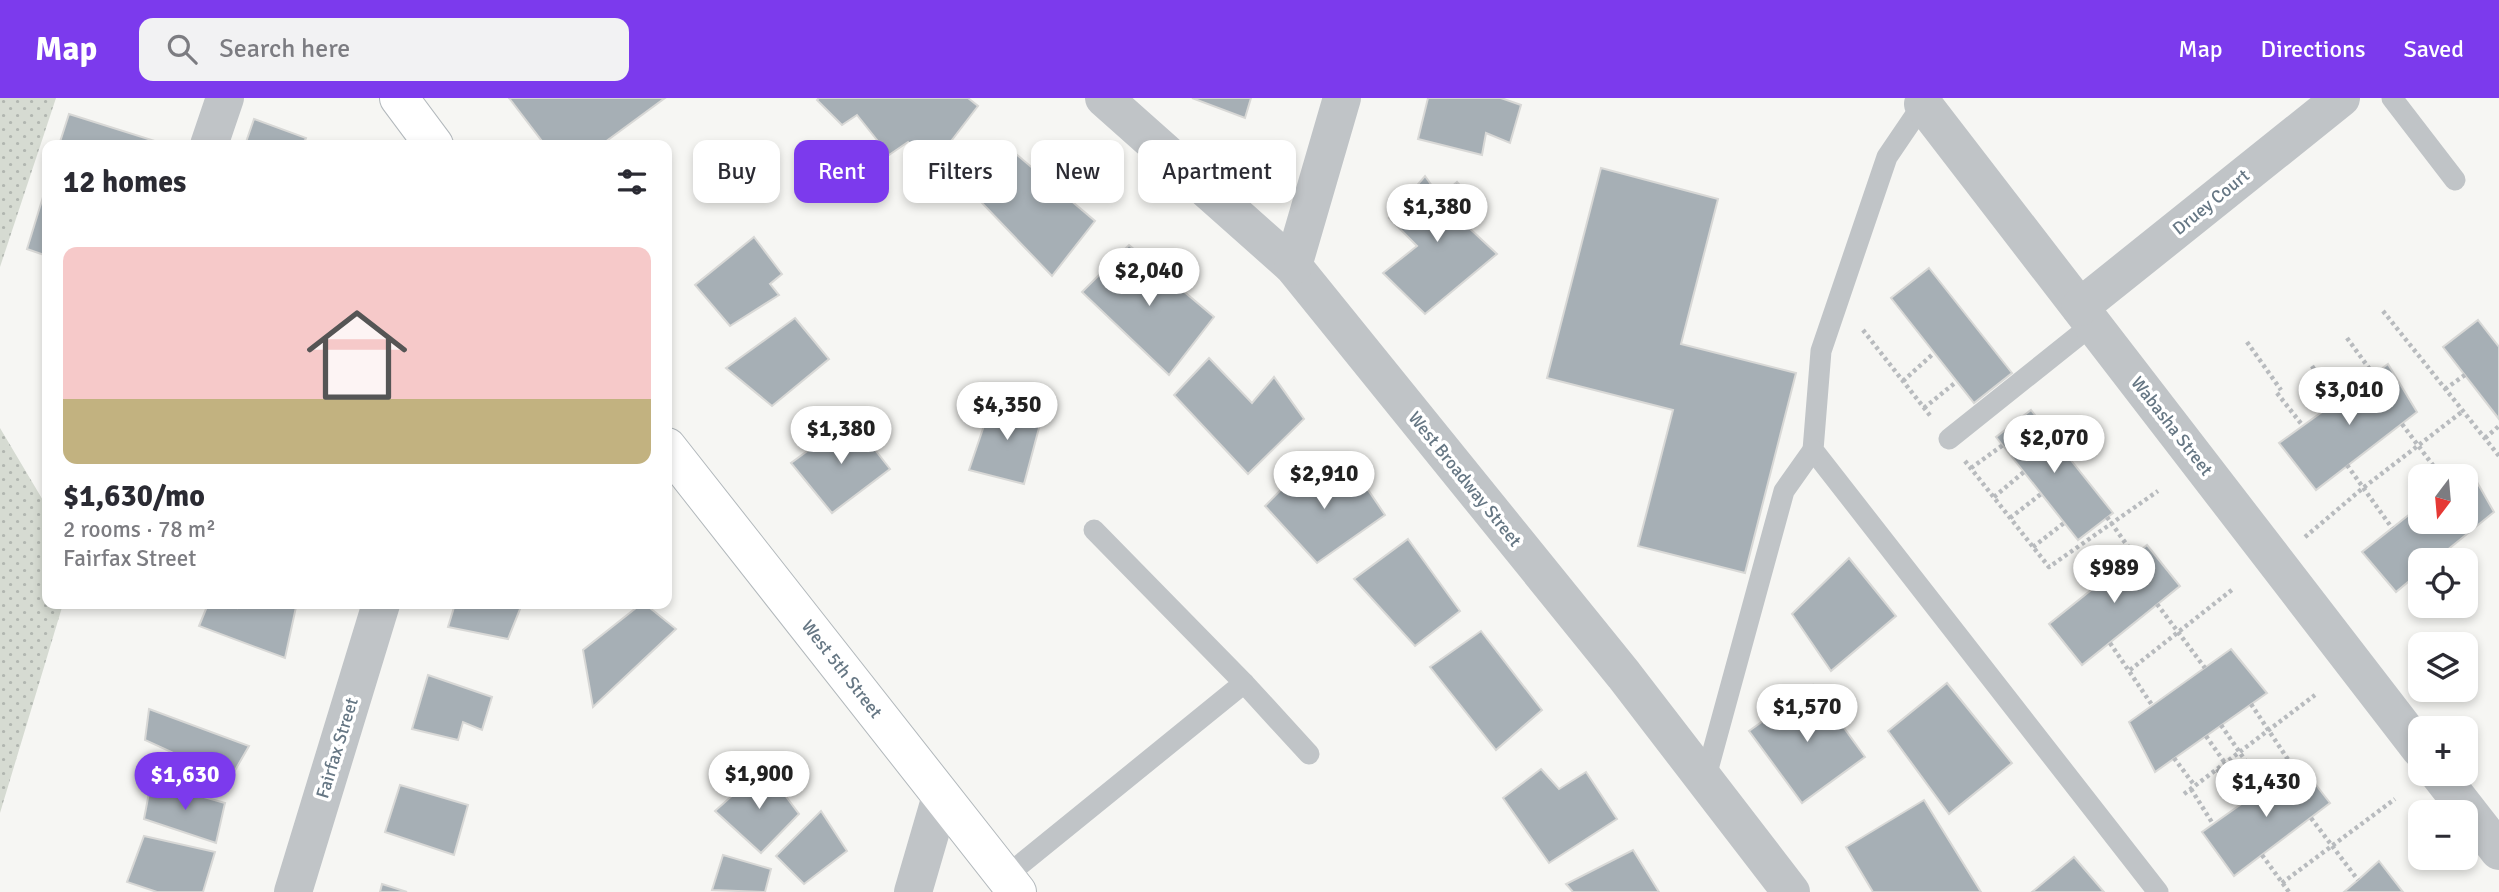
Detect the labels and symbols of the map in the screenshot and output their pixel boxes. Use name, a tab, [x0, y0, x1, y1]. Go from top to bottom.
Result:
street label: Druey Court	[2168, 164, 2254, 240]
pin: $1,380	[1380, 184, 1494, 244]
pin: $2,040	[1092, 248, 1206, 308]
pin: $3,010	[2292, 368, 2406, 427]
street label: Wabasha Street	[2126, 372, 2218, 480]
pin: $4,350	[950, 382, 1064, 442]
pin: $1,380	[784, 406, 898, 466]
street label: West Broadway Street	[1404, 407, 1526, 551]
pin: $2,070	[1997, 416, 2111, 475]
pin: $2,910	[1267, 452, 1381, 511]
north arrow	[2408, 464, 2478, 534]
pin: $989	[2073, 546, 2155, 605]
street label: West 5th Street	[797, 616, 887, 722]
pin: $1,570	[1750, 684, 1864, 744]
street label: Fairfax Street	[311, 695, 363, 801]
pin: $1,630	[128, 752, 242, 812]
pin: $1,900	[702, 752, 816, 811]
pin: $1,430	[2209, 760, 2323, 819]

